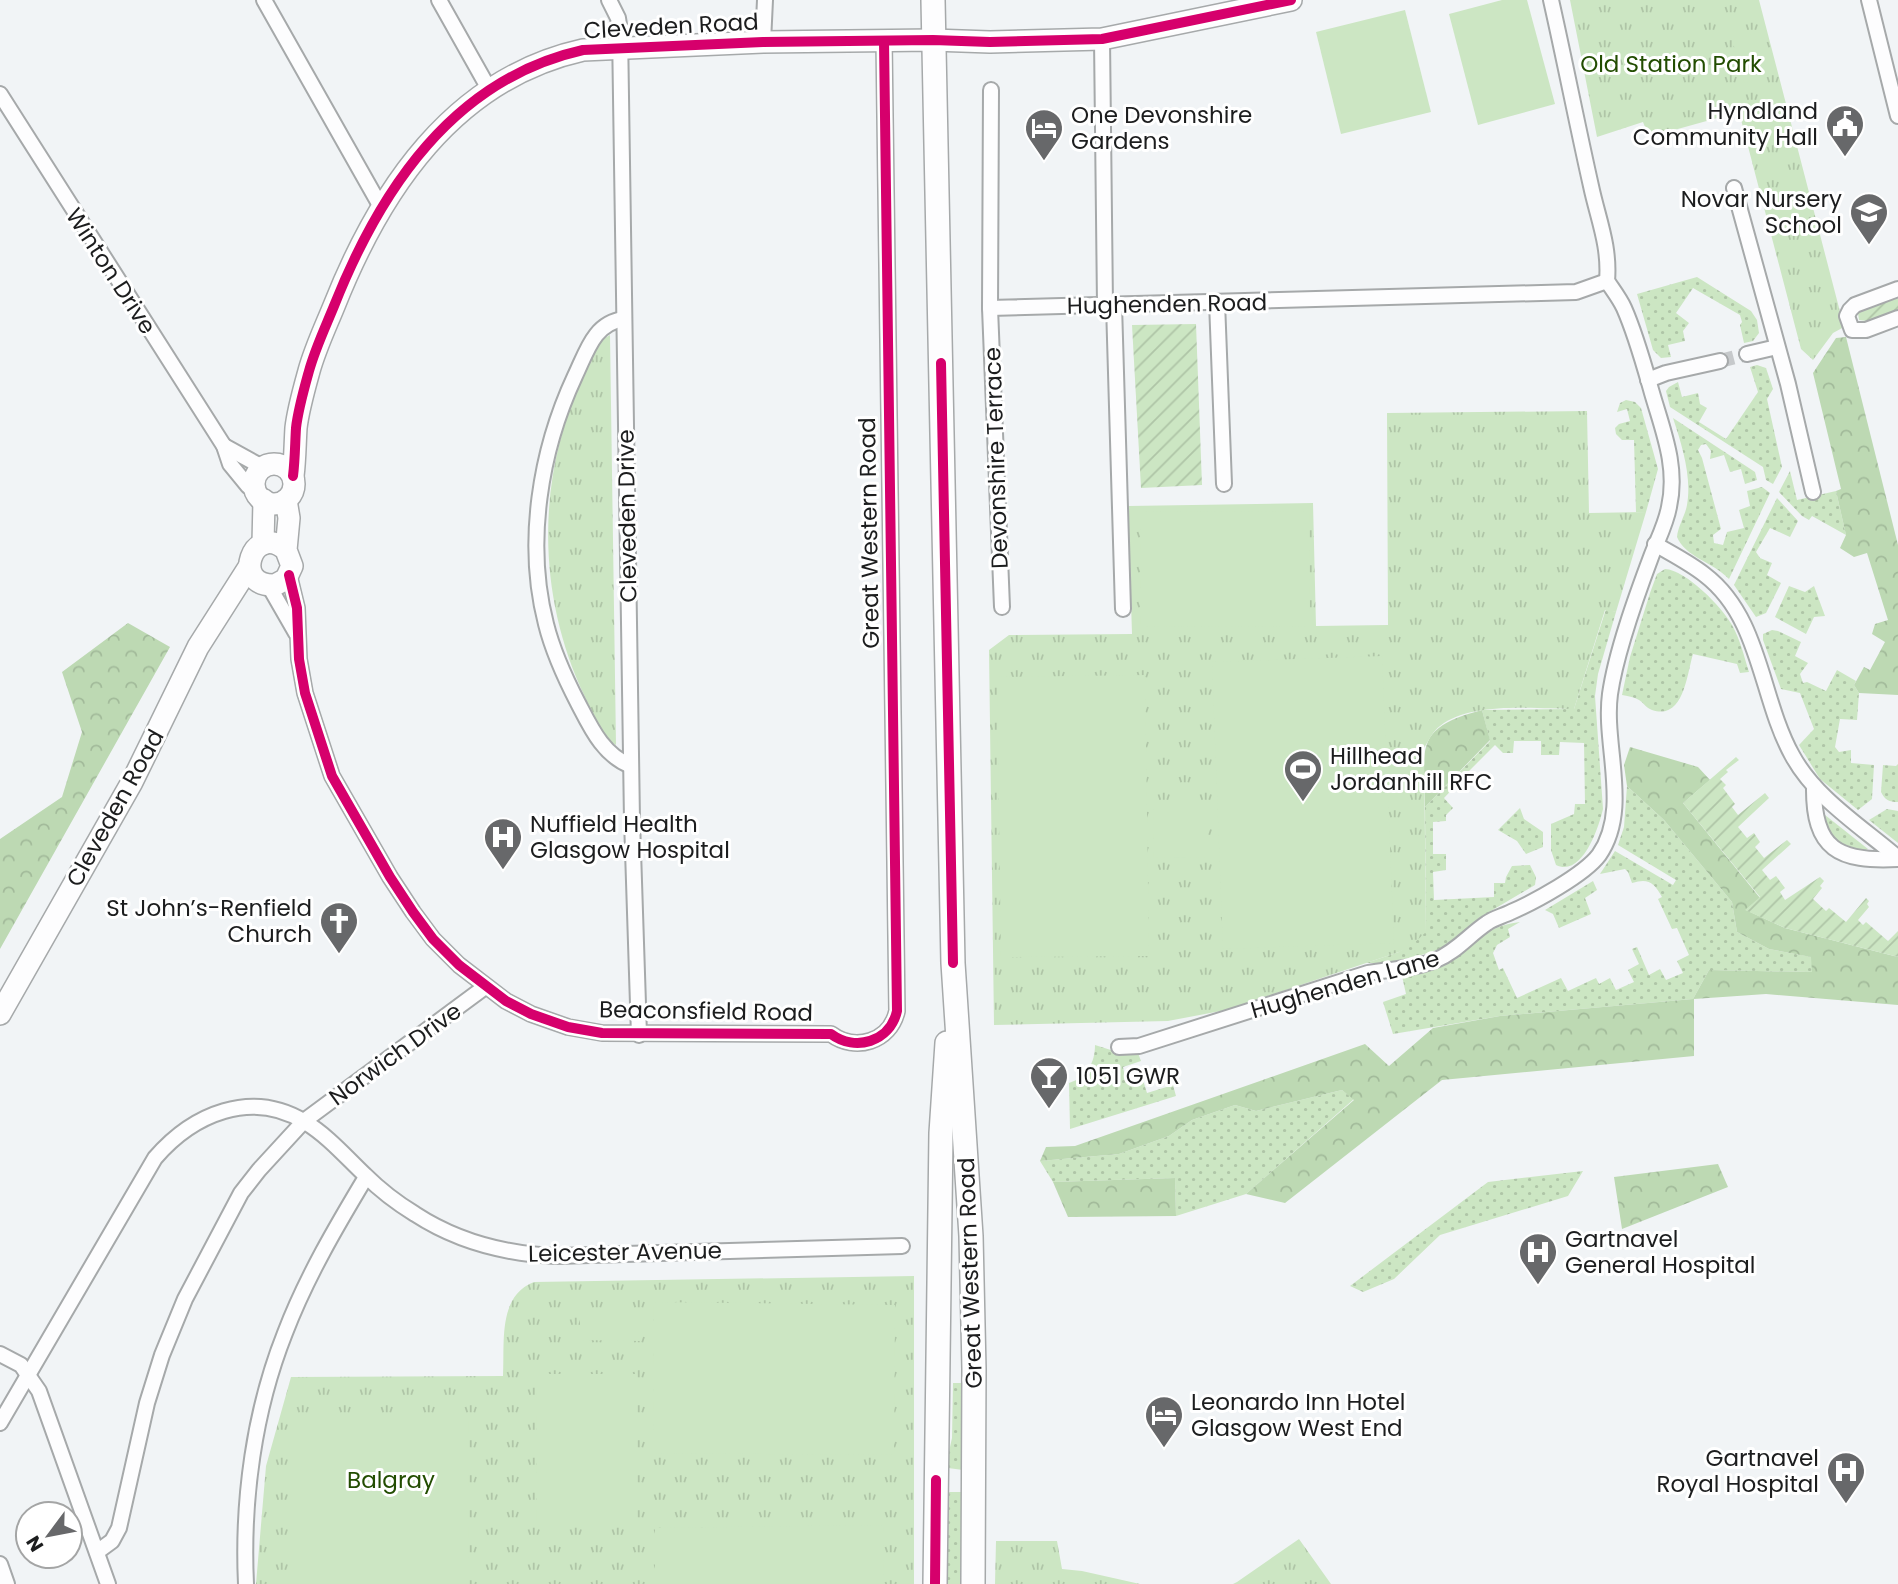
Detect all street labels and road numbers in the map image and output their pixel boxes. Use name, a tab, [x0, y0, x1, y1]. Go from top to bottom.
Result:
street label: Cleveden Road	[583, 5, 759, 47]
street label: Winton Drive	[58, 202, 164, 340]
street label: Hughenden Road	[1067, 286, 1267, 322]
street label: Devonshire Terrace	[976, 347, 1016, 569]
street label: Great Western Road	[851, 417, 887, 649]
street label: Cleveden Drive	[609, 429, 645, 603]
street label: Cleveden Road	[59, 724, 171, 892]
street label: Hughenden Lane	[1247, 942, 1443, 1026]
street label: Beaconsfield Road	[599, 993, 813, 1029]
street label: Norwich Drive	[322, 995, 468, 1113]
street label: Great Western Road	[950, 1157, 990, 1389]
street label: Leicester Avenue	[528, 1234, 722, 1270]

